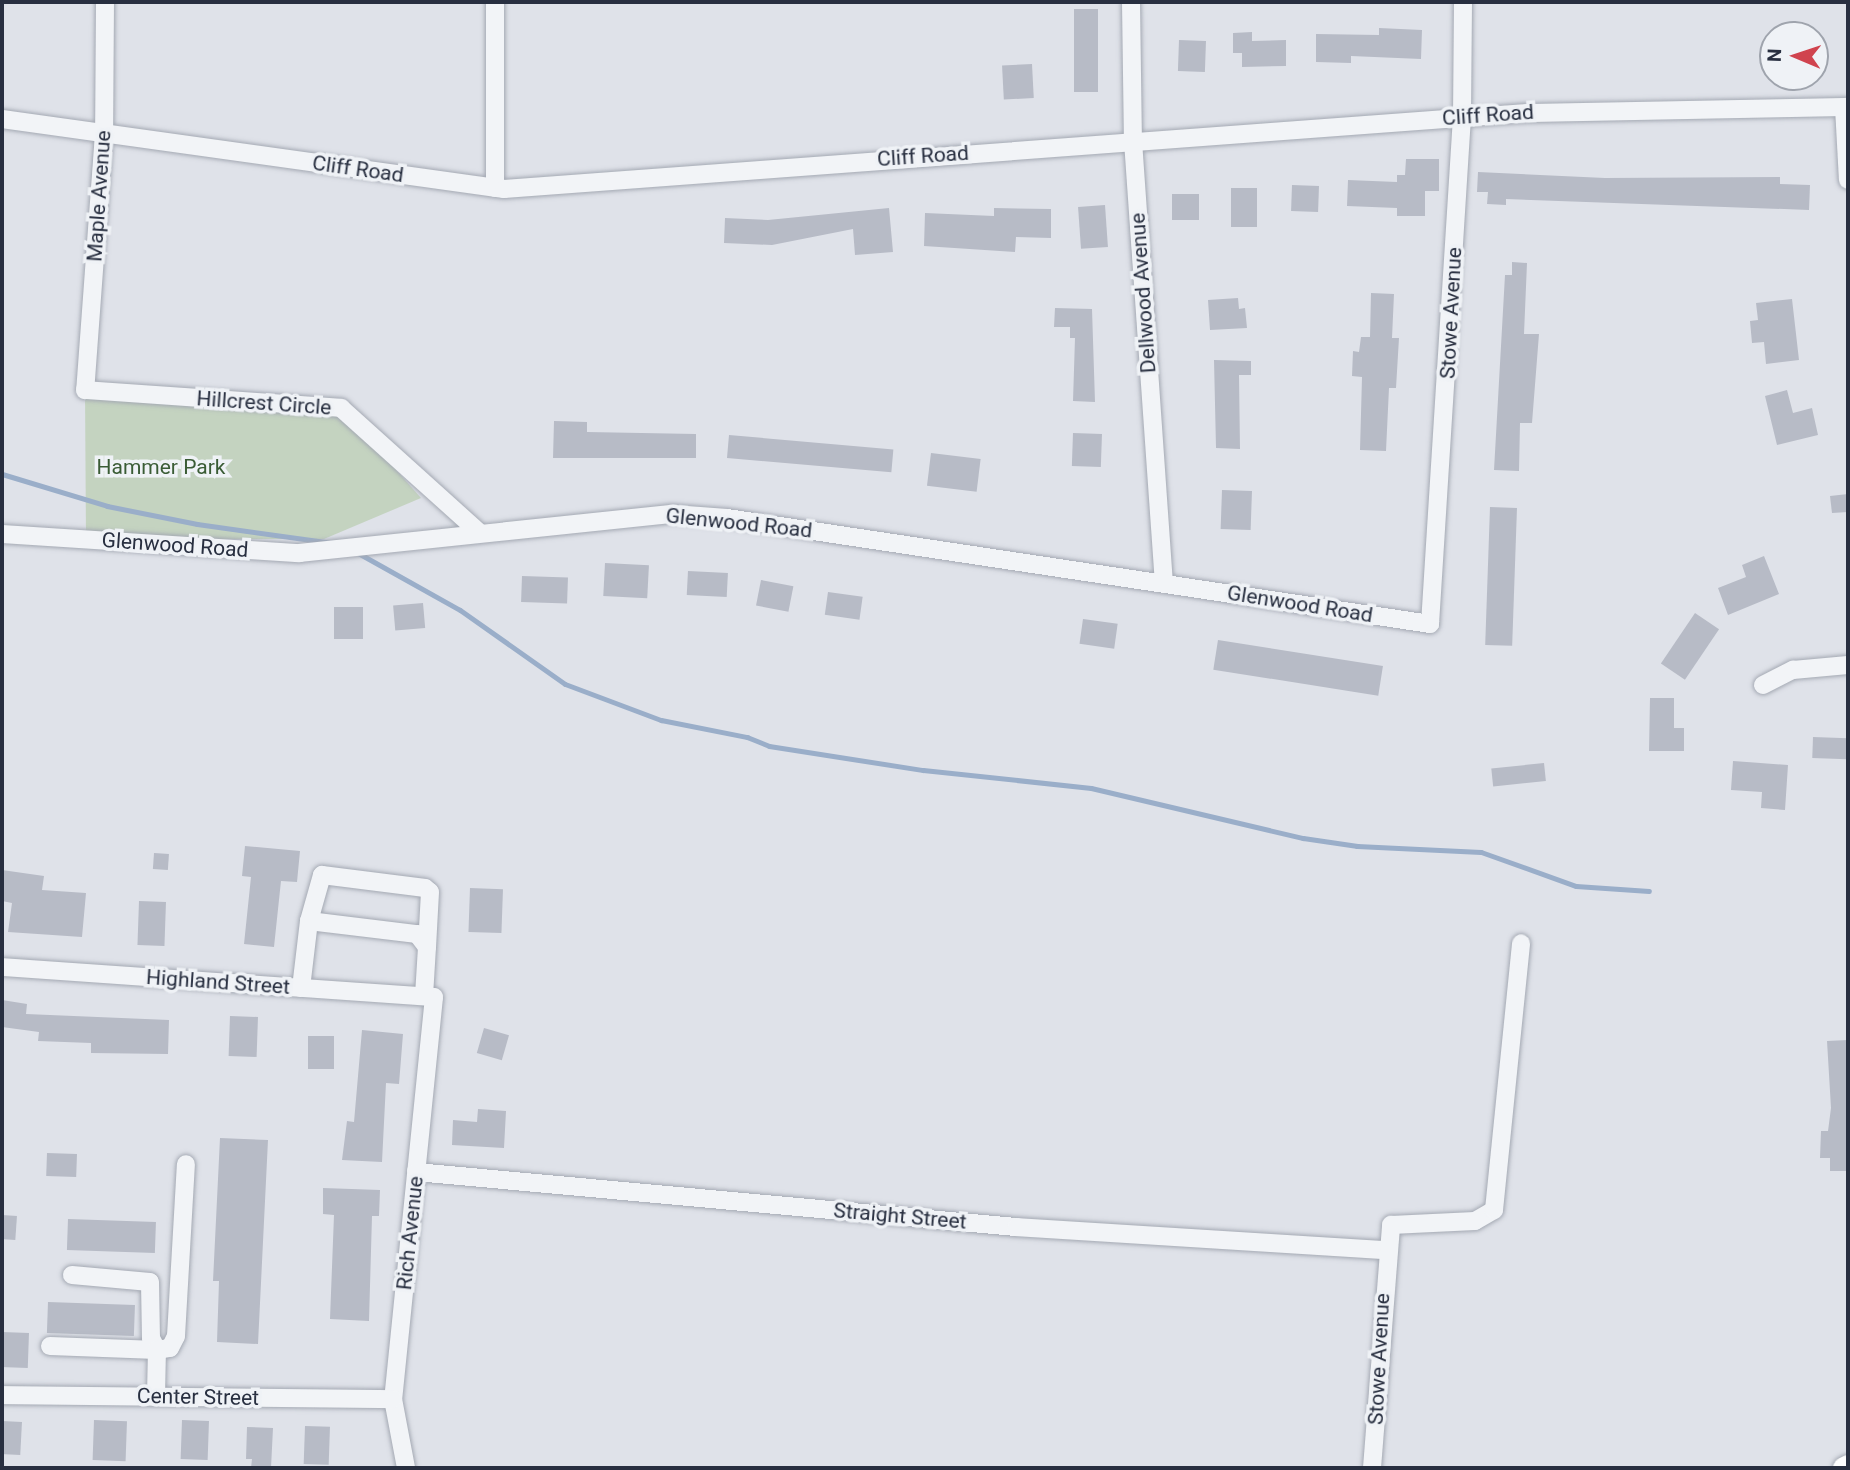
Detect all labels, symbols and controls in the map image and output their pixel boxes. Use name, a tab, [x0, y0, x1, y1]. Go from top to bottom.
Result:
north arrow	[1759, 21, 1829, 91]
text: N	[1763, 48, 1786, 62]
street label: Cliff Road	[1441, 99, 1535, 131]
street label: Maple Avenue	[82, 129, 116, 263]
street label: Cliff Road	[876, 140, 970, 172]
street label: Cliff Road	[311, 150, 405, 188]
street label: Dellwood Avenue	[1125, 212, 1161, 374]
street label: Stowe Avenue	[1435, 246, 1467, 380]
street label: Hillcrest Circle	[196, 386, 332, 420]
park label: Hammer Park	[96, 454, 226, 480]
street label: Glenwood Road	[665, 503, 813, 543]
street label: Glenwood Road	[101, 527, 249, 563]
street label: Glenwood Road	[1225, 580, 1375, 628]
street label: Highland Street	[145, 964, 291, 1000]
street label: Rich Avenue	[391, 1175, 429, 1291]
street label: Straight Street	[832, 1198, 968, 1234]
street label: Stowe Avenue	[1363, 1292, 1395, 1426]
street label: Center Street	[137, 1383, 259, 1411]

